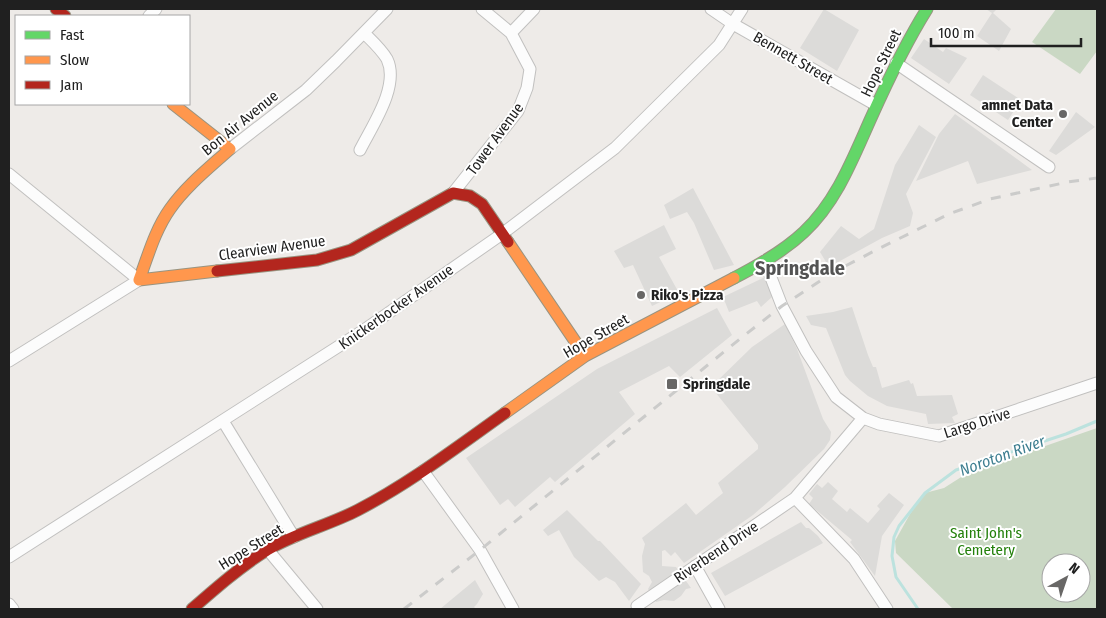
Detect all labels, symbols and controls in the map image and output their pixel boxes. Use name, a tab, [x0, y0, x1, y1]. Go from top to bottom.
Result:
legend	[15, 15, 190, 105]
scale bar	[931, 15, 1081, 47]
text: 100 m	[938, 24, 975, 42]
text: Fast	[60, 26, 84, 44]
street label: Hope Street	[857, 26, 905, 100]
street label: Bennett Street	[750, 28, 836, 88]
text: Slow	[60, 51, 89, 69]
text: Jam	[60, 76, 83, 94]
street label: Bon Air Avenue	[198, 87, 282, 159]
place label: amnet Data Center	[981, 96, 1054, 131]
street label: Tower Avenue	[463, 99, 527, 179]
marker: amnet Data Center	[1057, 108, 1069, 120]
street label: Clearview Avenue	[218, 232, 326, 264]
district label: Springdale	[755, 256, 845, 280]
street label: Knickerbocker Avenue	[335, 261, 457, 353]
place label: Riko's Pizza	[651, 286, 724, 304]
marker: Riko's Pizza	[635, 289, 647, 301]
street label: Hope Street	[560, 310, 632, 362]
place label: Springdale	[683, 375, 751, 393]
marker: Springdale	[665, 377, 679, 391]
street label: Largo Drive	[941, 404, 1013, 442]
water label: Noroton River	[957, 431, 1048, 480]
street label: Riverbend Drive	[670, 517, 762, 587]
street label: Hope Street	[215, 520, 287, 574]
park label: Saint John's Cemetery	[950, 524, 1022, 559]
north arrow	[1041, 553, 1091, 603]
text: N	[1065, 559, 1083, 578]

